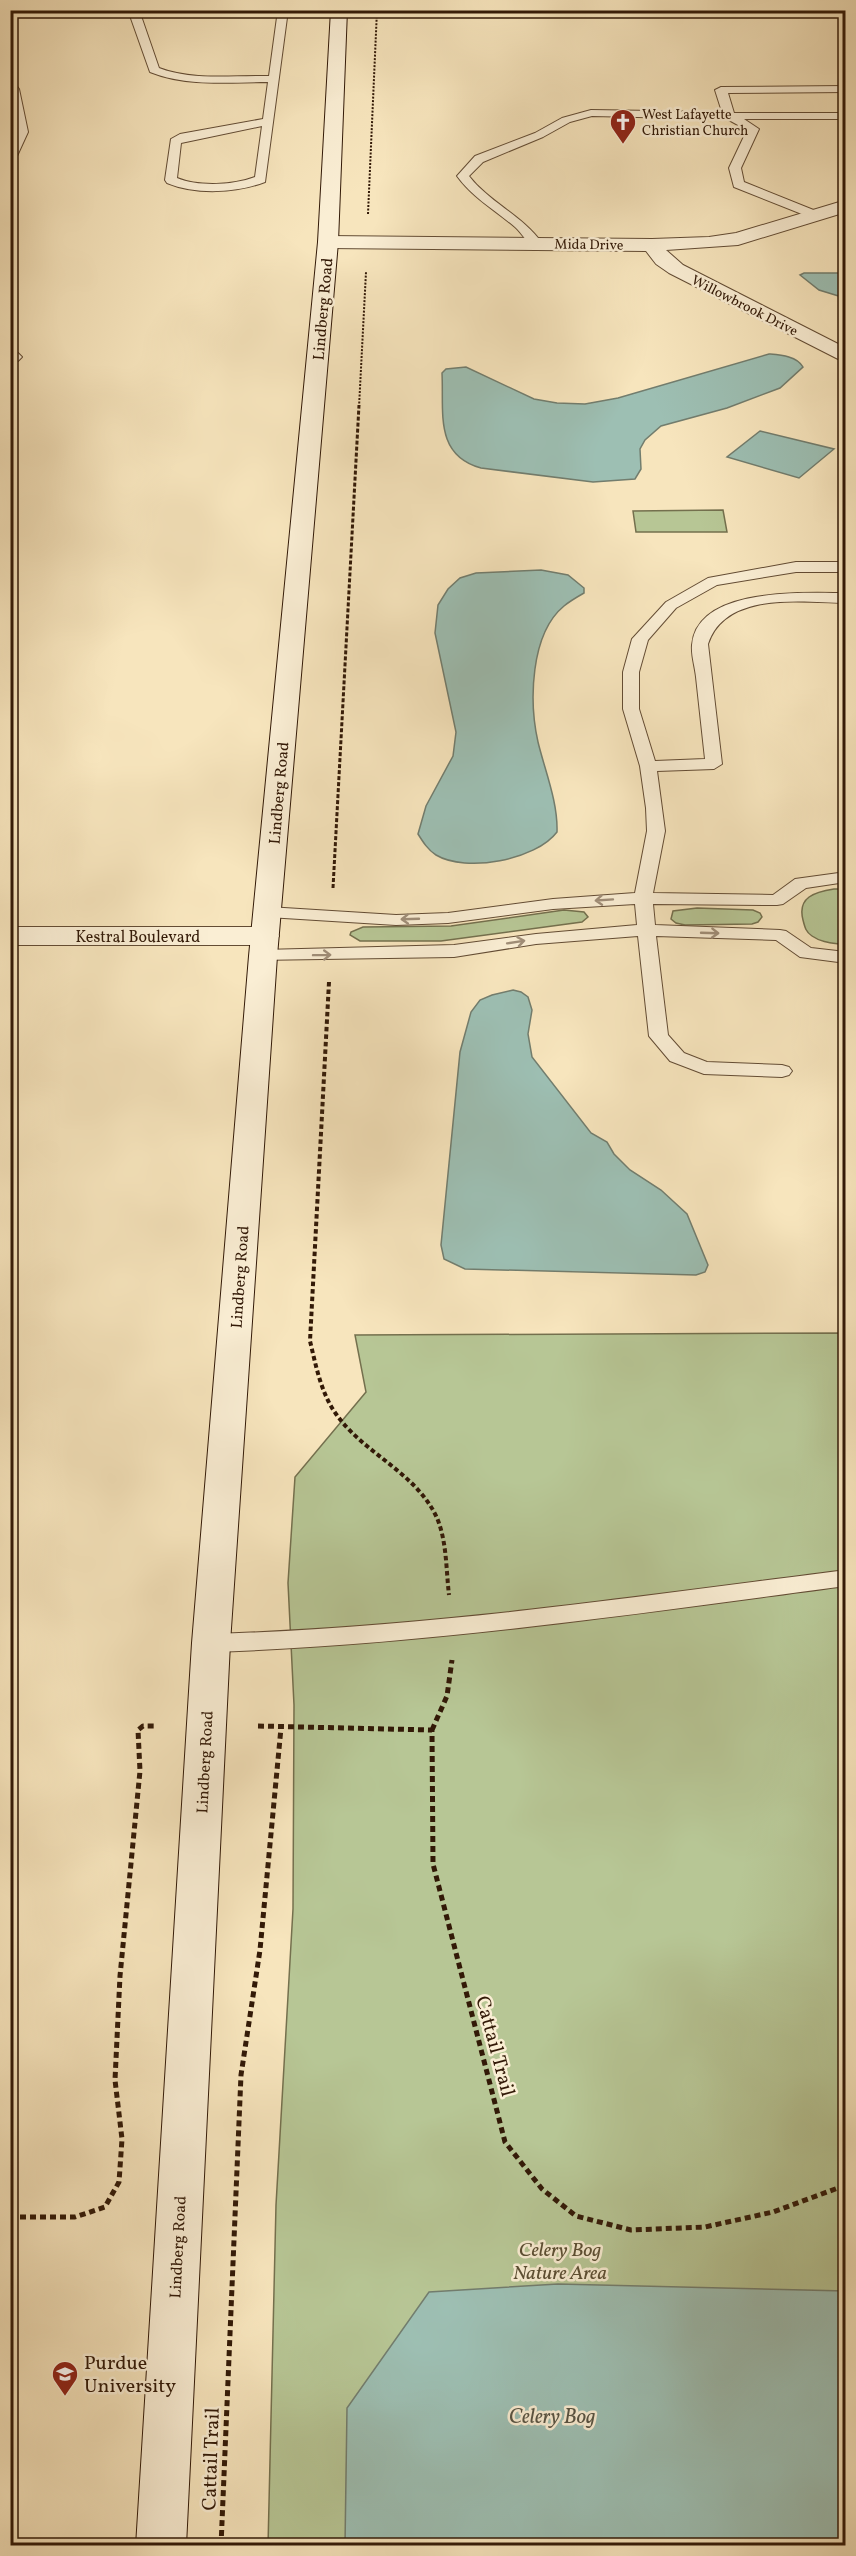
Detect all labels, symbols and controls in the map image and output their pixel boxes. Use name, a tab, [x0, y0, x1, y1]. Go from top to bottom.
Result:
place label: West Lafayette Christian Church	[642, 106, 748, 141]
church icon: West Lafayette Christian Church	[608, 107, 638, 145]
street label: Mida Drive	[554, 235, 624, 256]
street label: Lindberg Road	[309, 257, 339, 361]
street label: Willowbrook Drive	[688, 271, 801, 342]
street label: Lindberg Road	[265, 741, 295, 845]
one-way arrow	[595, 895, 614, 906]
one-way arrow	[401, 914, 421, 925]
street label: Kestral Boulevard	[76, 927, 200, 949]
one-way arrow	[700, 927, 720, 938]
one-way arrow	[506, 936, 525, 947]
one-way arrow	[311, 949, 331, 960]
street label: Lindberg Road	[226, 1225, 256, 1329]
street label: Lindberg Road	[192, 1710, 220, 1814]
street label: Cattail Trail	[467, 1993, 521, 2100]
street label: Lindberg Road	[165, 2195, 193, 2299]
park label: Celery Bog Nature Area	[513, 2237, 607, 2288]
place label: Purdue University	[84, 2350, 176, 2401]
school or university icon: Purdue University	[50, 2359, 80, 2397]
water label: Celery Bog	[509, 2403, 595, 2432]
street label: Cattail Trail	[196, 2407, 228, 2511]

